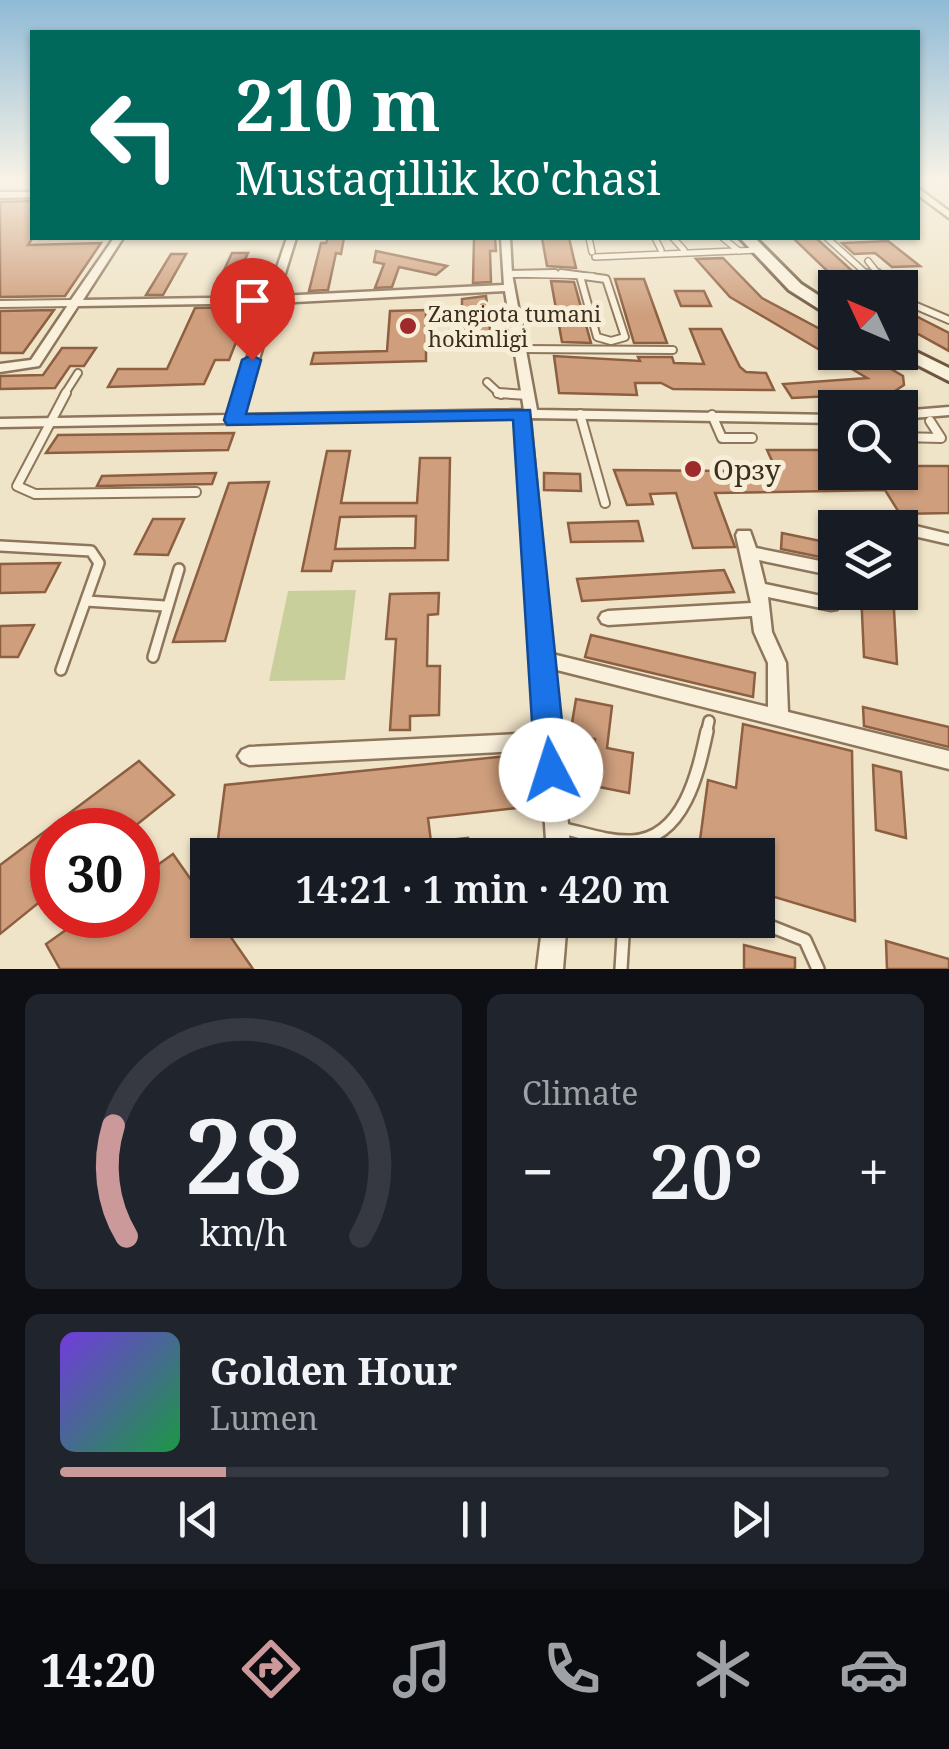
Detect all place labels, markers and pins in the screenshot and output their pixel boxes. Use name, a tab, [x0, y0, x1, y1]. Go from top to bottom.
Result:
pin	[210, 258, 295, 361]
place label: Zangiota tumani hokimligi	[428, 298, 601, 353]
marker: Zangiota tumani hokimligi	[397, 315, 419, 337]
place label: Орзу	[713, 450, 781, 488]
marker: Орзу	[682, 458, 704, 480]

